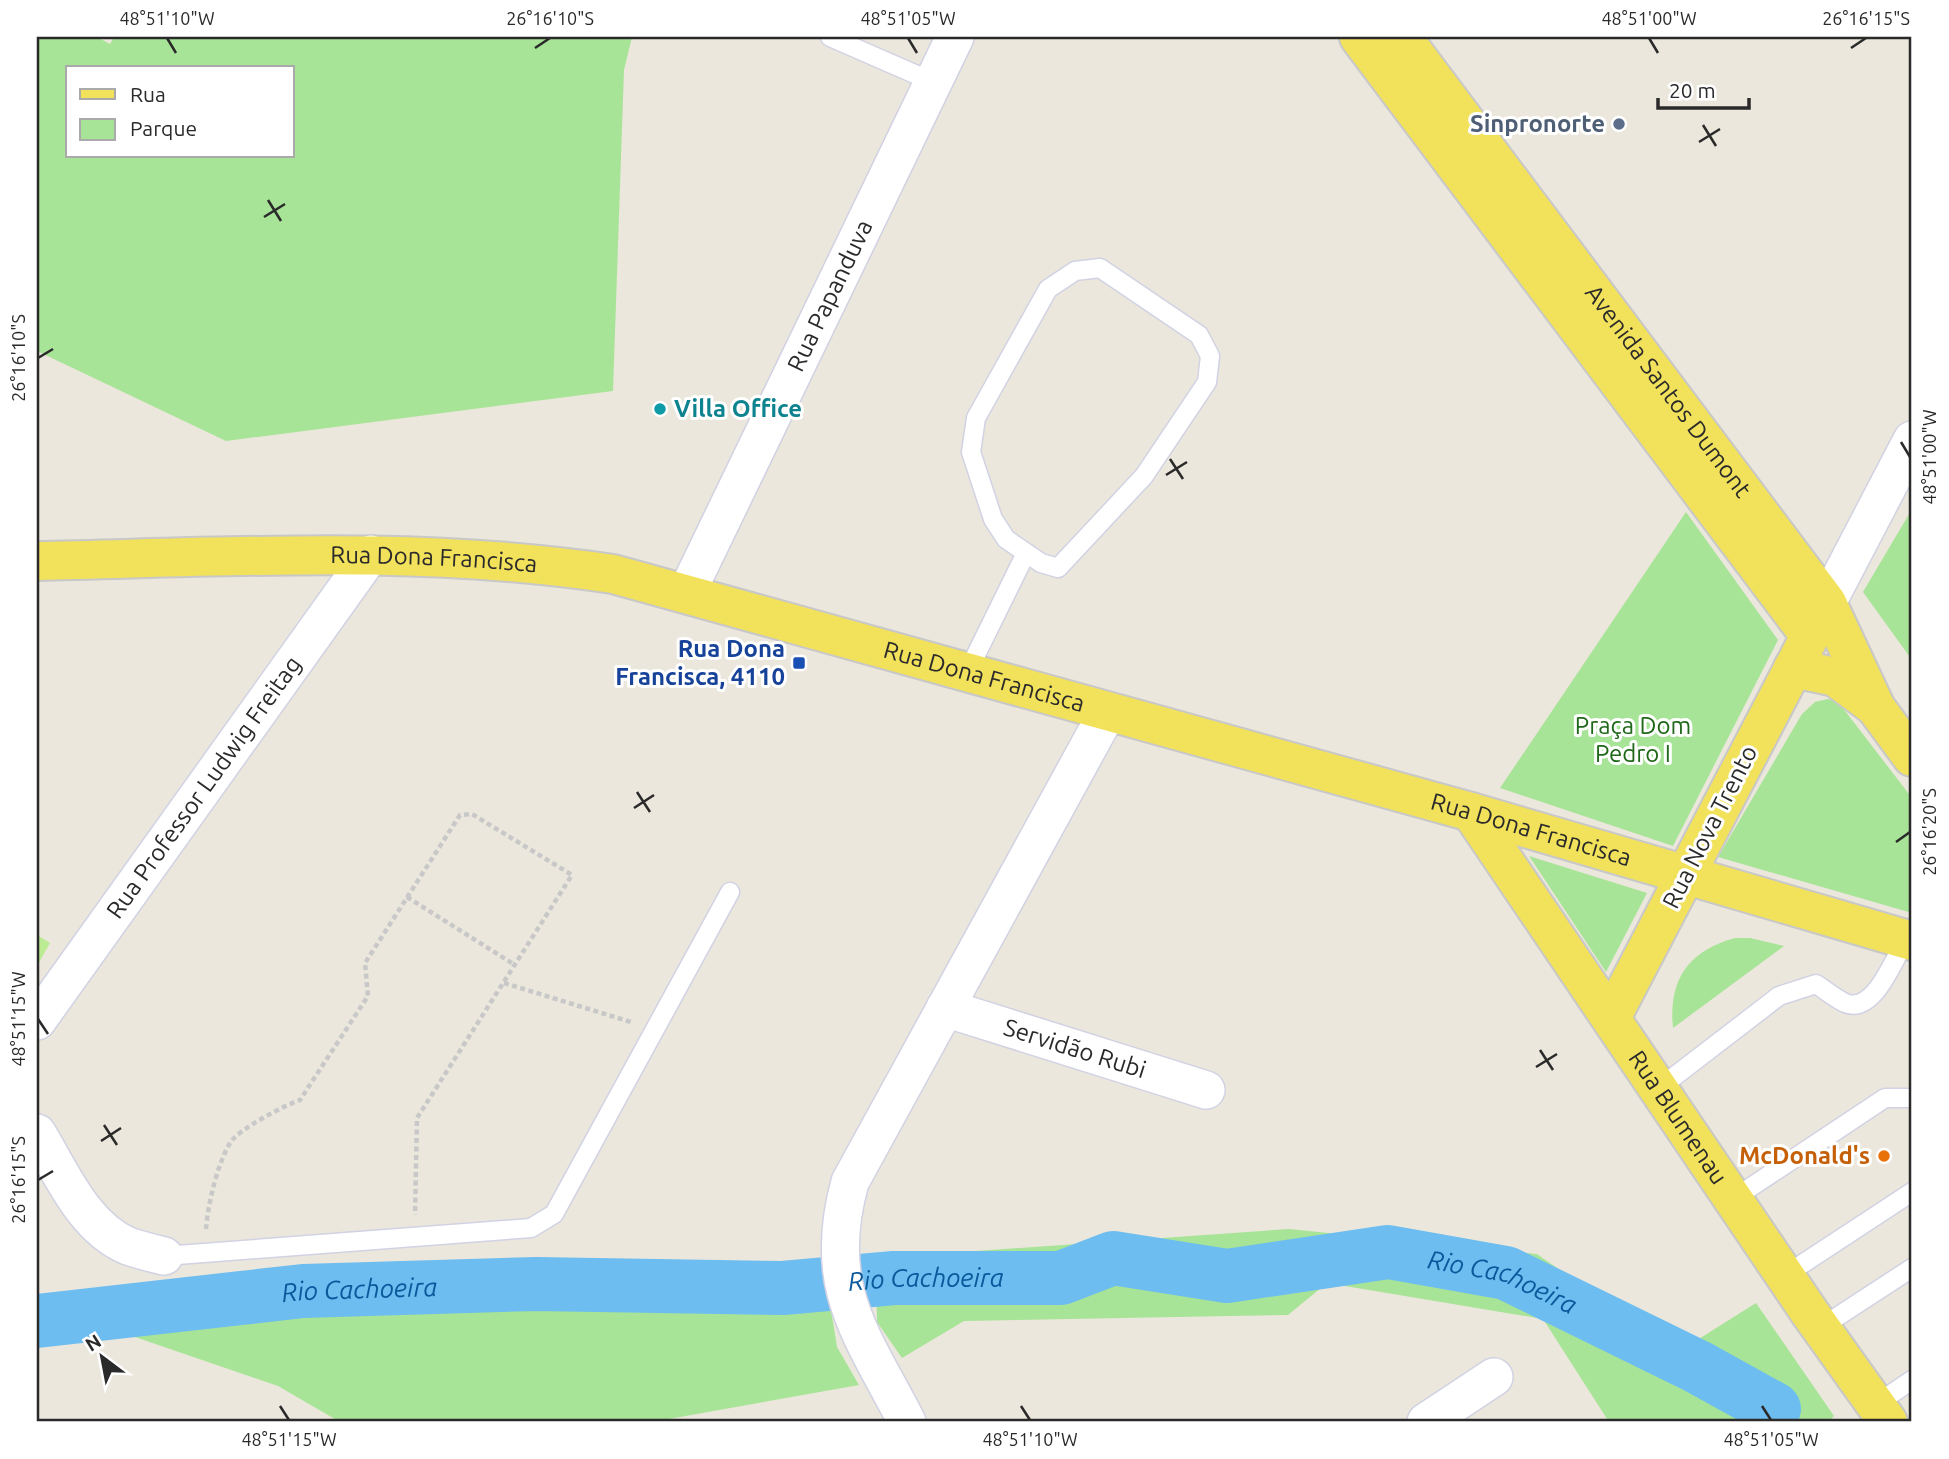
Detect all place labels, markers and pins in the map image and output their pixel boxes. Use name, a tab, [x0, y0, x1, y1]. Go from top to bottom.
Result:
place label: Sinpronorte	[1470, 110, 1605, 137]
marker: Sinpronorte	[1611, 116, 1627, 132]
place label: Villa Office	[674, 395, 802, 422]
marker: Villa Office	[652, 401, 668, 417]
place label: Rua Dona Francisca, 4110	[615, 635, 785, 690]
marker: Rua Dona Francisca, 4110	[791, 655, 807, 671]
place label: McDonald's	[1739, 1142, 1870, 1169]
marker: McDonald's	[1876, 1148, 1892, 1164]

